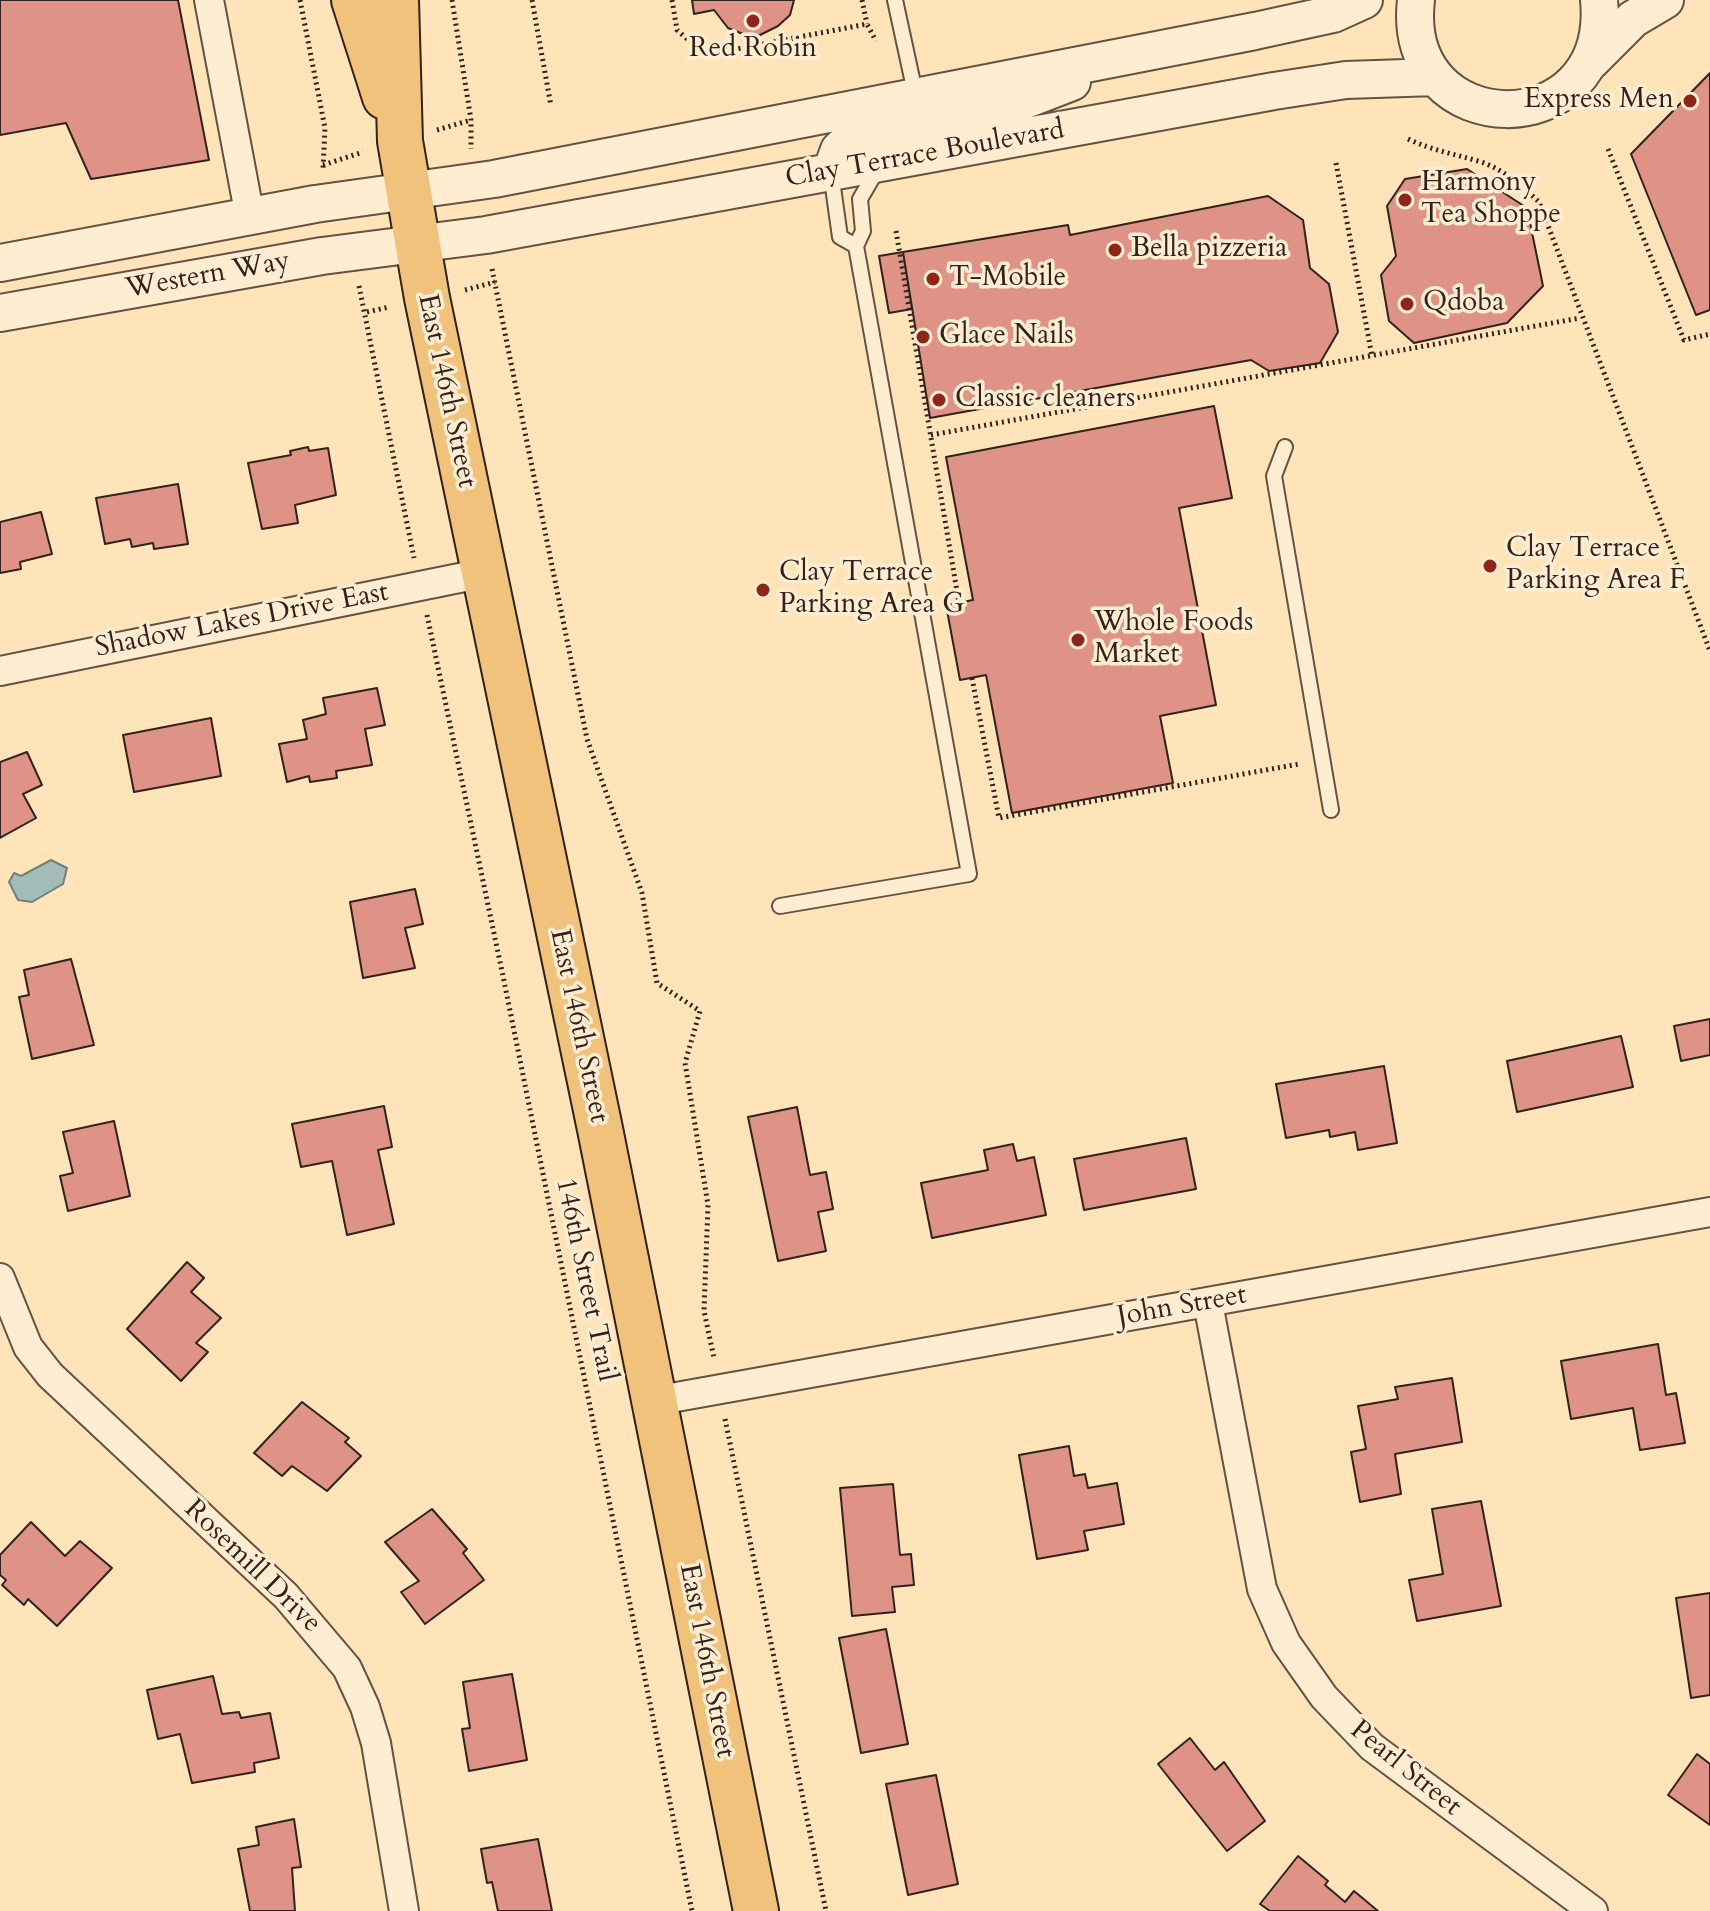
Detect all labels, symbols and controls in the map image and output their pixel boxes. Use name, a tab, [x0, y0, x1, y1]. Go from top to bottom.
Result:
marker: Red Robin	[744, 12, 762, 30]
place label: Red Robin	[689, 33, 817, 67]
place label: Express Men	[1524, 84, 1674, 118]
marker: Express Men	[1681, 92, 1699, 110]
street label: Clay Terrace Boulevard	[783, 114, 1067, 196]
place label: Harmony Tea Shoppe	[1421, 167, 1561, 233]
marker: Harmony Tea Shoppe	[1396, 191, 1414, 209]
place label: Bella pizzeria	[1131, 233, 1287, 267]
marker: Bella pizzeria	[1106, 241, 1124, 259]
street label: Western Way	[123, 245, 293, 307]
place label: T-Mobile	[949, 262, 1066, 296]
marker: T-Mobile	[924, 270, 942, 288]
place label: Qdoba	[1423, 287, 1504, 321]
street label: East 146th Street	[409, 291, 483, 491]
marker: Qdoba	[1398, 295, 1416, 313]
place label: Glace Nails	[939, 320, 1074, 354]
marker: Glace Nails	[914, 328, 932, 346]
place label: Classic cleaners	[955, 383, 1135, 417]
marker: Classic cleaners	[930, 391, 948, 409]
place label: Clay Terrace Parking Area F	[1506, 533, 1685, 599]
place label: Clay Terrace Parking Area G	[779, 557, 964, 623]
marker: Clay Terrace Parking Area F	[1481, 557, 1499, 575]
street label: Shadow Lakes Drive East	[93, 576, 391, 666]
marker: Clay Terrace Parking Area G	[754, 581, 772, 599]
place label: Whole Foods Market	[1094, 607, 1253, 673]
marker: Whole Foods Market	[1069, 631, 1087, 649]
street label: East 146th Street	[541, 926, 615, 1126]
street label: 146th Street Trail	[547, 1175, 623, 1385]
street label: John Street	[1115, 1279, 1249, 1335]
street label: Rosemill Drive	[176, 1493, 328, 1641]
street label: East 146th Street	[671, 1561, 741, 1761]
street label: Pearl Street	[1343, 1714, 1467, 1824]

